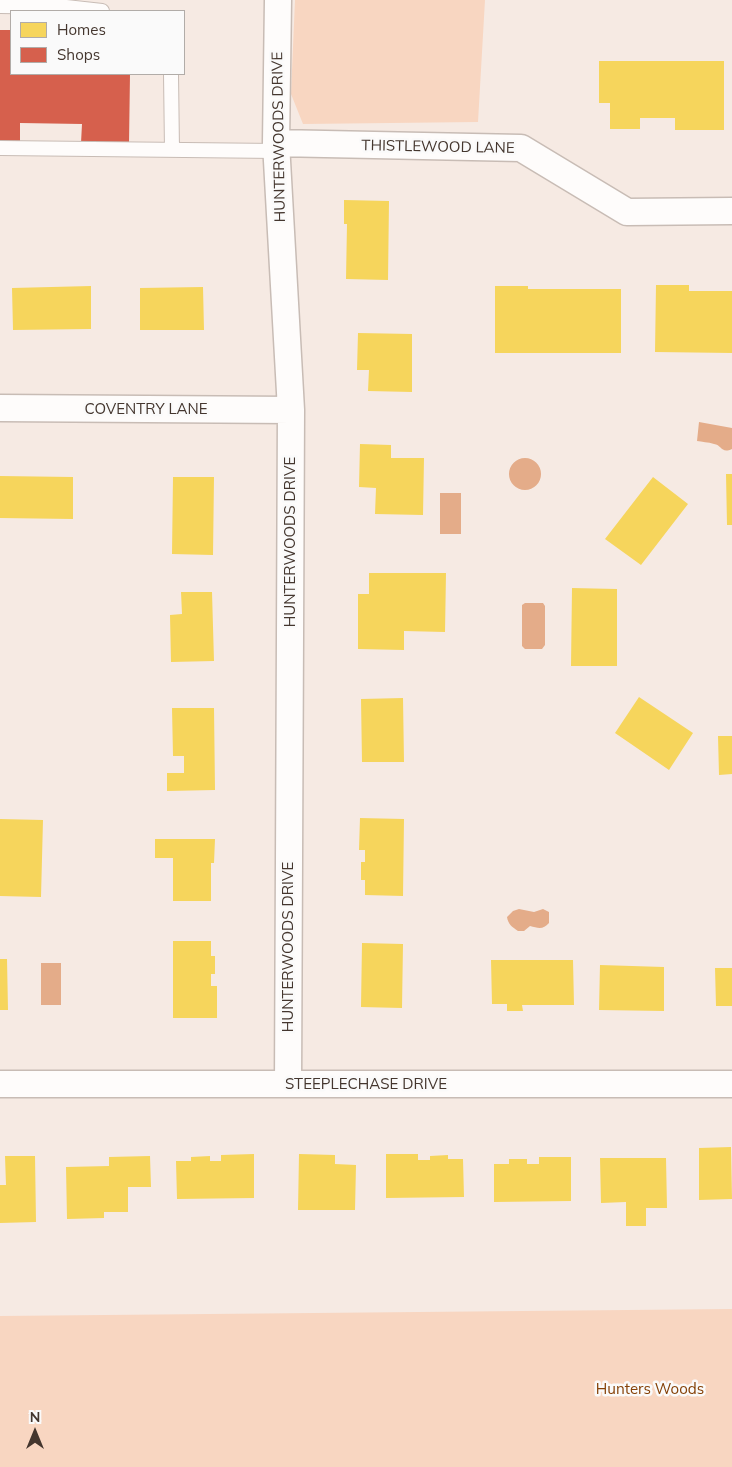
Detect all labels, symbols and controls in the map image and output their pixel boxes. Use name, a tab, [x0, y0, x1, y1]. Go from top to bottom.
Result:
legend	[10, 10, 185, 75]
text: Homes	[57, 20, 106, 39]
text: Shops	[57, 45, 100, 64]
street label: HUNTERWOODS DRIVE	[269, 52, 289, 222]
street label: THISTLEWOOD LANE	[361, 137, 515, 157]
street label: COVENTRY LANE	[84, 400, 208, 418]
street label: HUNTERWOODS DRIVE	[281, 457, 299, 627]
street label: HUNTERWOODS DRIVE	[279, 862, 297, 1032]
street label: STEEPLECHASE DRIVE	[285, 1075, 447, 1093]
park label: Hunters Woods	[596, 1380, 704, 1398]
north arrow	[10, 1407, 60, 1457]
text: N	[30, 1408, 40, 1426]

